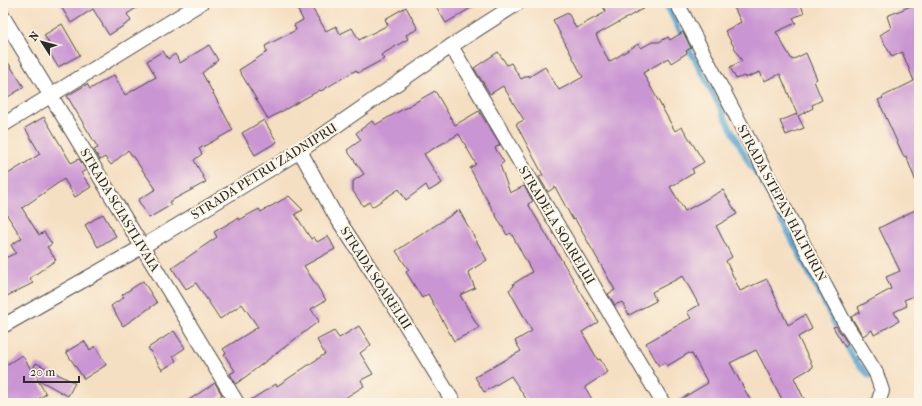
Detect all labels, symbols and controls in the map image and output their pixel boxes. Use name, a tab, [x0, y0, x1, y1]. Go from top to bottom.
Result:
north arrow	[22, 22, 62, 62]
text: N	[27, 29, 42, 44]
street label: STRADA PETRU ZADNIPRU	[188, 120, 340, 222]
street label: STRADA STEPAN HALTURIN	[734, 122, 830, 284]
street label: STRADA SCIASTLIVAIA	[77, 146, 163, 275]
street label: STRADELA SOARELUI	[516, 163, 598, 287]
street label: STRADA SOARELUI	[337, 224, 415, 332]
scale bar	[24, 358, 79, 384]
text: 20 m	[30, 365, 55, 379]

